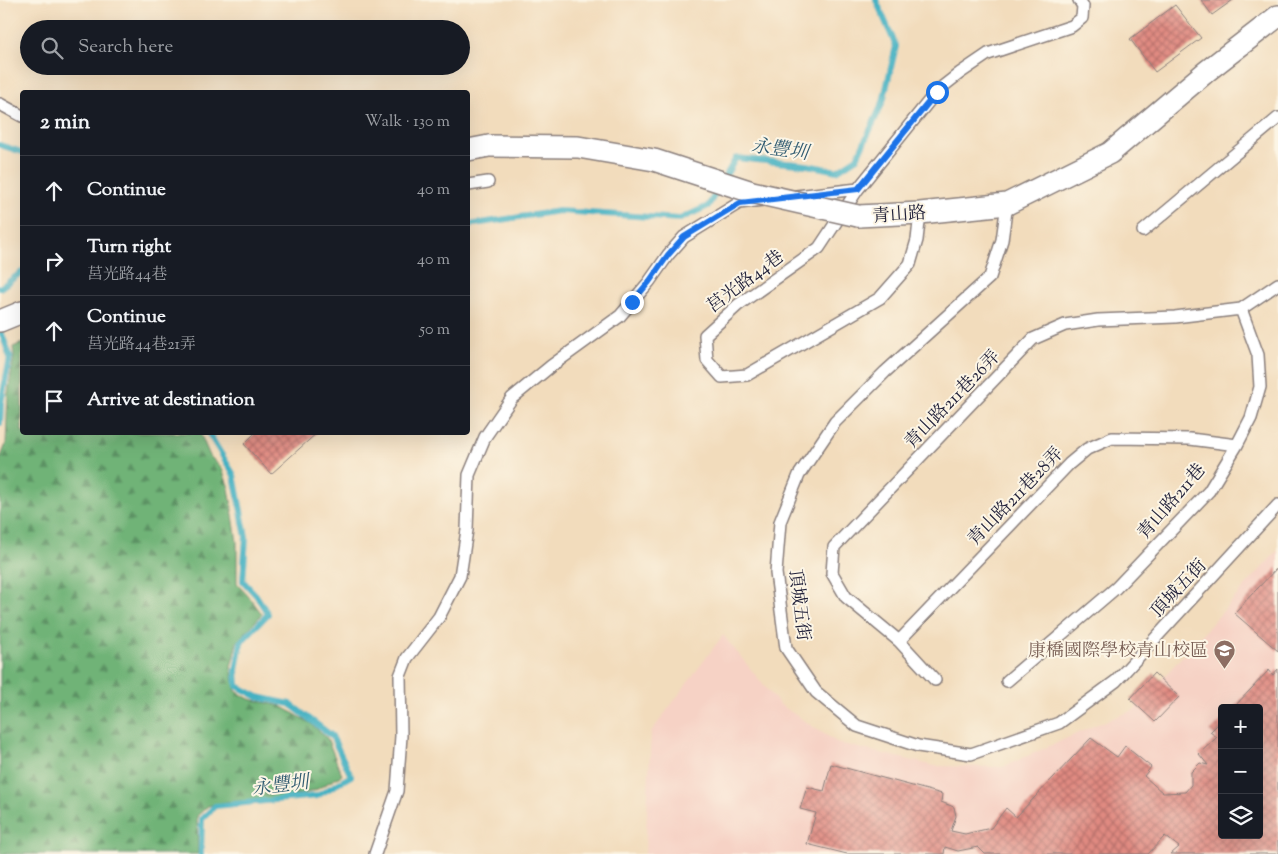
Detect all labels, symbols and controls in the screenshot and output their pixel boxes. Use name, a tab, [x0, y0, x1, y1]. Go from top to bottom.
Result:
search box	[20, 20, 470, 75]
icon: search	[38, 34, 66, 62]
text: Search here	[78, 34, 173, 61]
route start	[926, 81, 949, 104]
text: 2 min	[40, 108, 90, 138]
text: Walk · 130 m	[365, 111, 450, 134]
water label: 永豐圳	[750, 133, 813, 168]
icon: ahead	[40, 177, 68, 205]
text: Continue	[87, 177, 166, 204]
text: 40 m	[417, 179, 450, 202]
street label: 青山路	[871, 201, 927, 231]
text: Turn right	[87, 234, 171, 261]
street label: 莒光路44巷	[702, 245, 790, 320]
icon: right	[40, 247, 68, 275]
text: 40 m	[417, 249, 450, 272]
text: 莒光路44巷	[87, 264, 167, 287]
route end	[621, 291, 644, 314]
text: Continue	[87, 304, 166, 331]
icon: ahead	[40, 317, 68, 345]
text: 50 m	[419, 319, 450, 342]
text: 莒光路44巷21弄	[87, 334, 196, 357]
street label: 青山路211巷26弄	[900, 345, 1007, 455]
icon: arrive	[40, 387, 68, 415]
text: Arrive at destination	[87, 387, 255, 414]
street label: 青山路211巷28弄	[963, 442, 1070, 552]
street label: 青山路211巷	[1132, 459, 1213, 546]
street label: 頂城五街	[1145, 554, 1214, 625]
street label: 頂城五街	[781, 568, 815, 643]
school or university icon: 康橋國際學校青山校區	[1212, 638, 1236, 669]
place label: 康橋國際學校青山校區	[1028, 639, 1208, 665]
map controls	[1218, 704, 1263, 839]
button: +	[1218, 704, 1263, 749]
button: −	[1218, 749, 1263, 794]
water label: 永豐圳	[250, 769, 313, 803]
button: layers	[1218, 794, 1263, 839]

